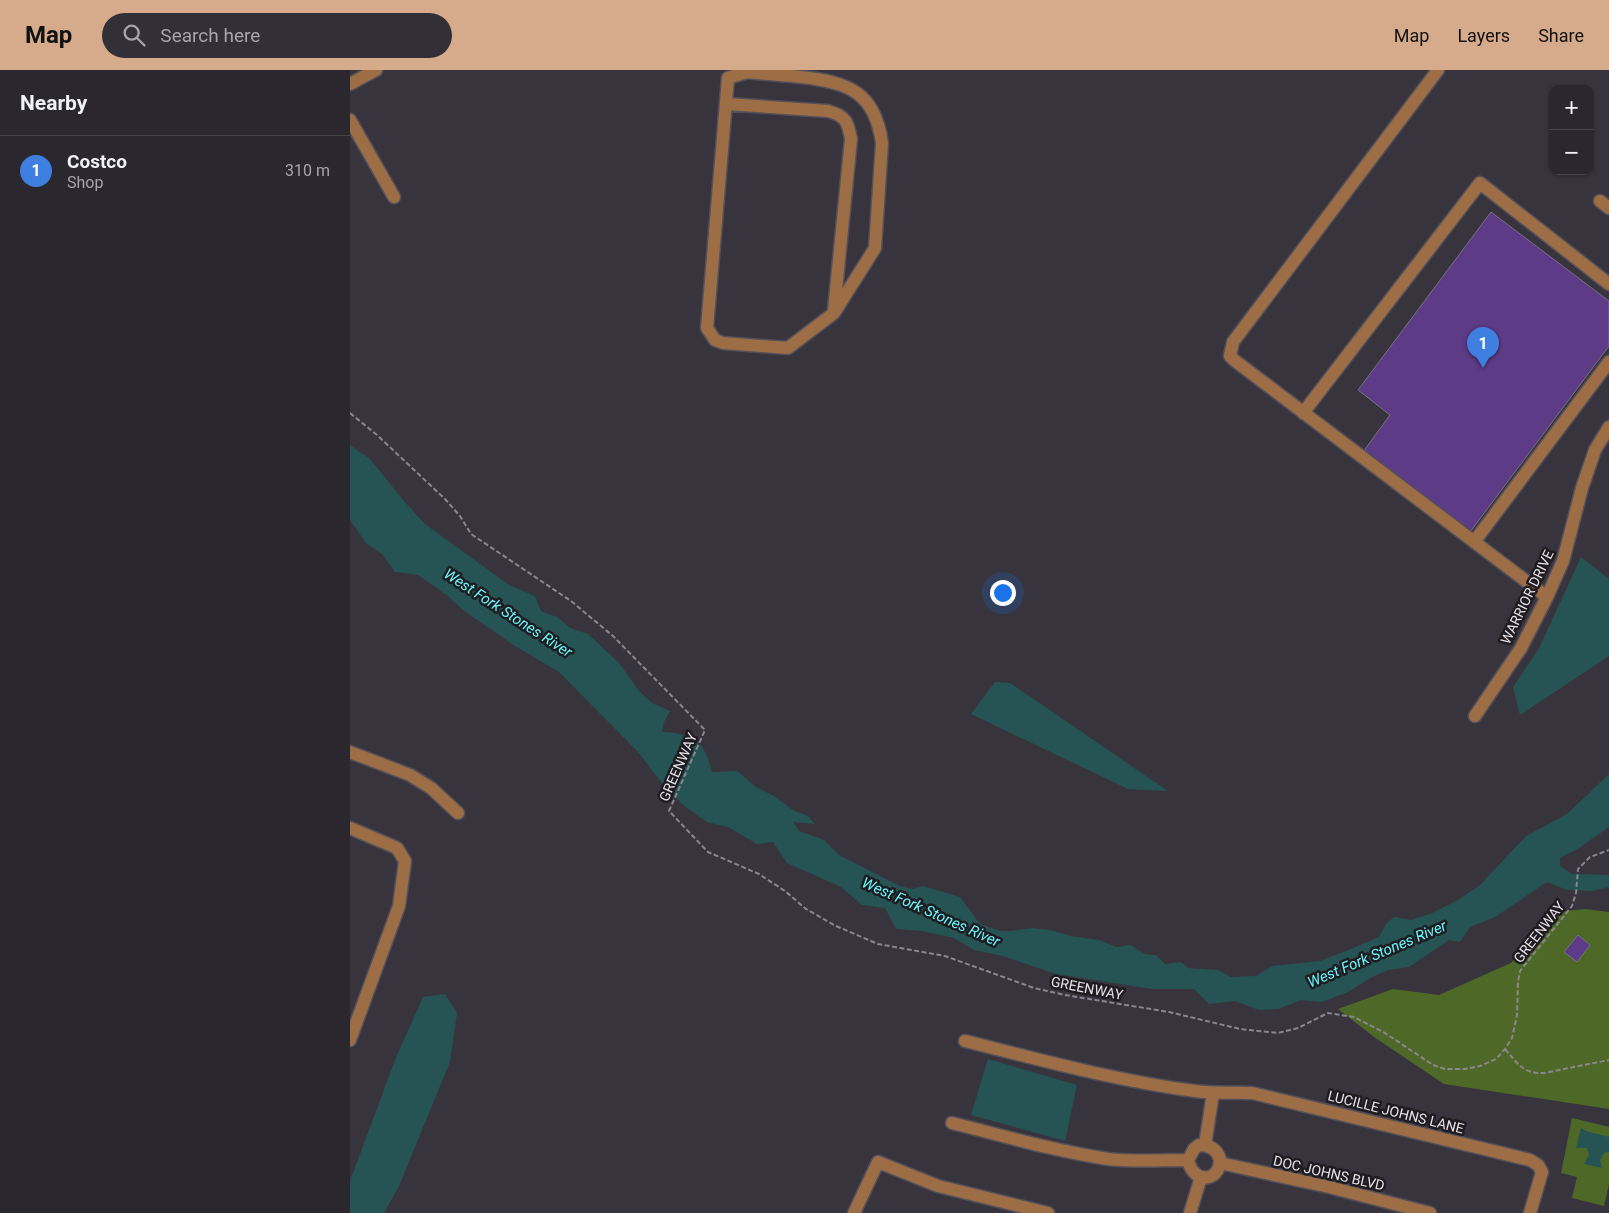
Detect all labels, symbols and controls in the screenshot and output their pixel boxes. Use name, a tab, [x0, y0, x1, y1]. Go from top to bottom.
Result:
search box	[102, 13, 452, 58]
text: Map	[25, 21, 72, 49]
icon: search	[120, 21, 148, 49]
text: Search here	[160, 24, 260, 47]
text: Map	[1394, 25, 1429, 46]
text: Layers	[1457, 25, 1510, 46]
text: Share	[1538, 25, 1584, 46]
map controls	[1549, 85, 1594, 175]
button: +	[1549, 85, 1594, 130]
text: Nearby	[20, 91, 87, 115]
button: −	[1549, 130, 1594, 175]
text: Costco	[67, 150, 127, 173]
text: 1	[31, 161, 41, 180]
text: 310 m	[285, 161, 330, 180]
text: Shop	[67, 173, 103, 192]
pin: 1	[1467, 327, 1499, 368]
street label: WARRIOR DRIVE	[1497, 547, 1557, 647]
water label: West Fork Stones River	[441, 565, 576, 662]
your location	[990, 580, 1016, 606]
street label: GREENWAY	[656, 730, 700, 804]
water label: West Fork Stones River	[859, 873, 1004, 951]
street label: GREENWAY	[1510, 898, 1568, 966]
water label: West Fork Stones River	[1305, 916, 1450, 991]
street label: GREENWAY	[1050, 973, 1125, 1003]
street label: LUCILLE JOHNS LANE	[1326, 1087, 1466, 1137]
street label: DOC JOHNS BLVD	[1272, 1152, 1386, 1194]

